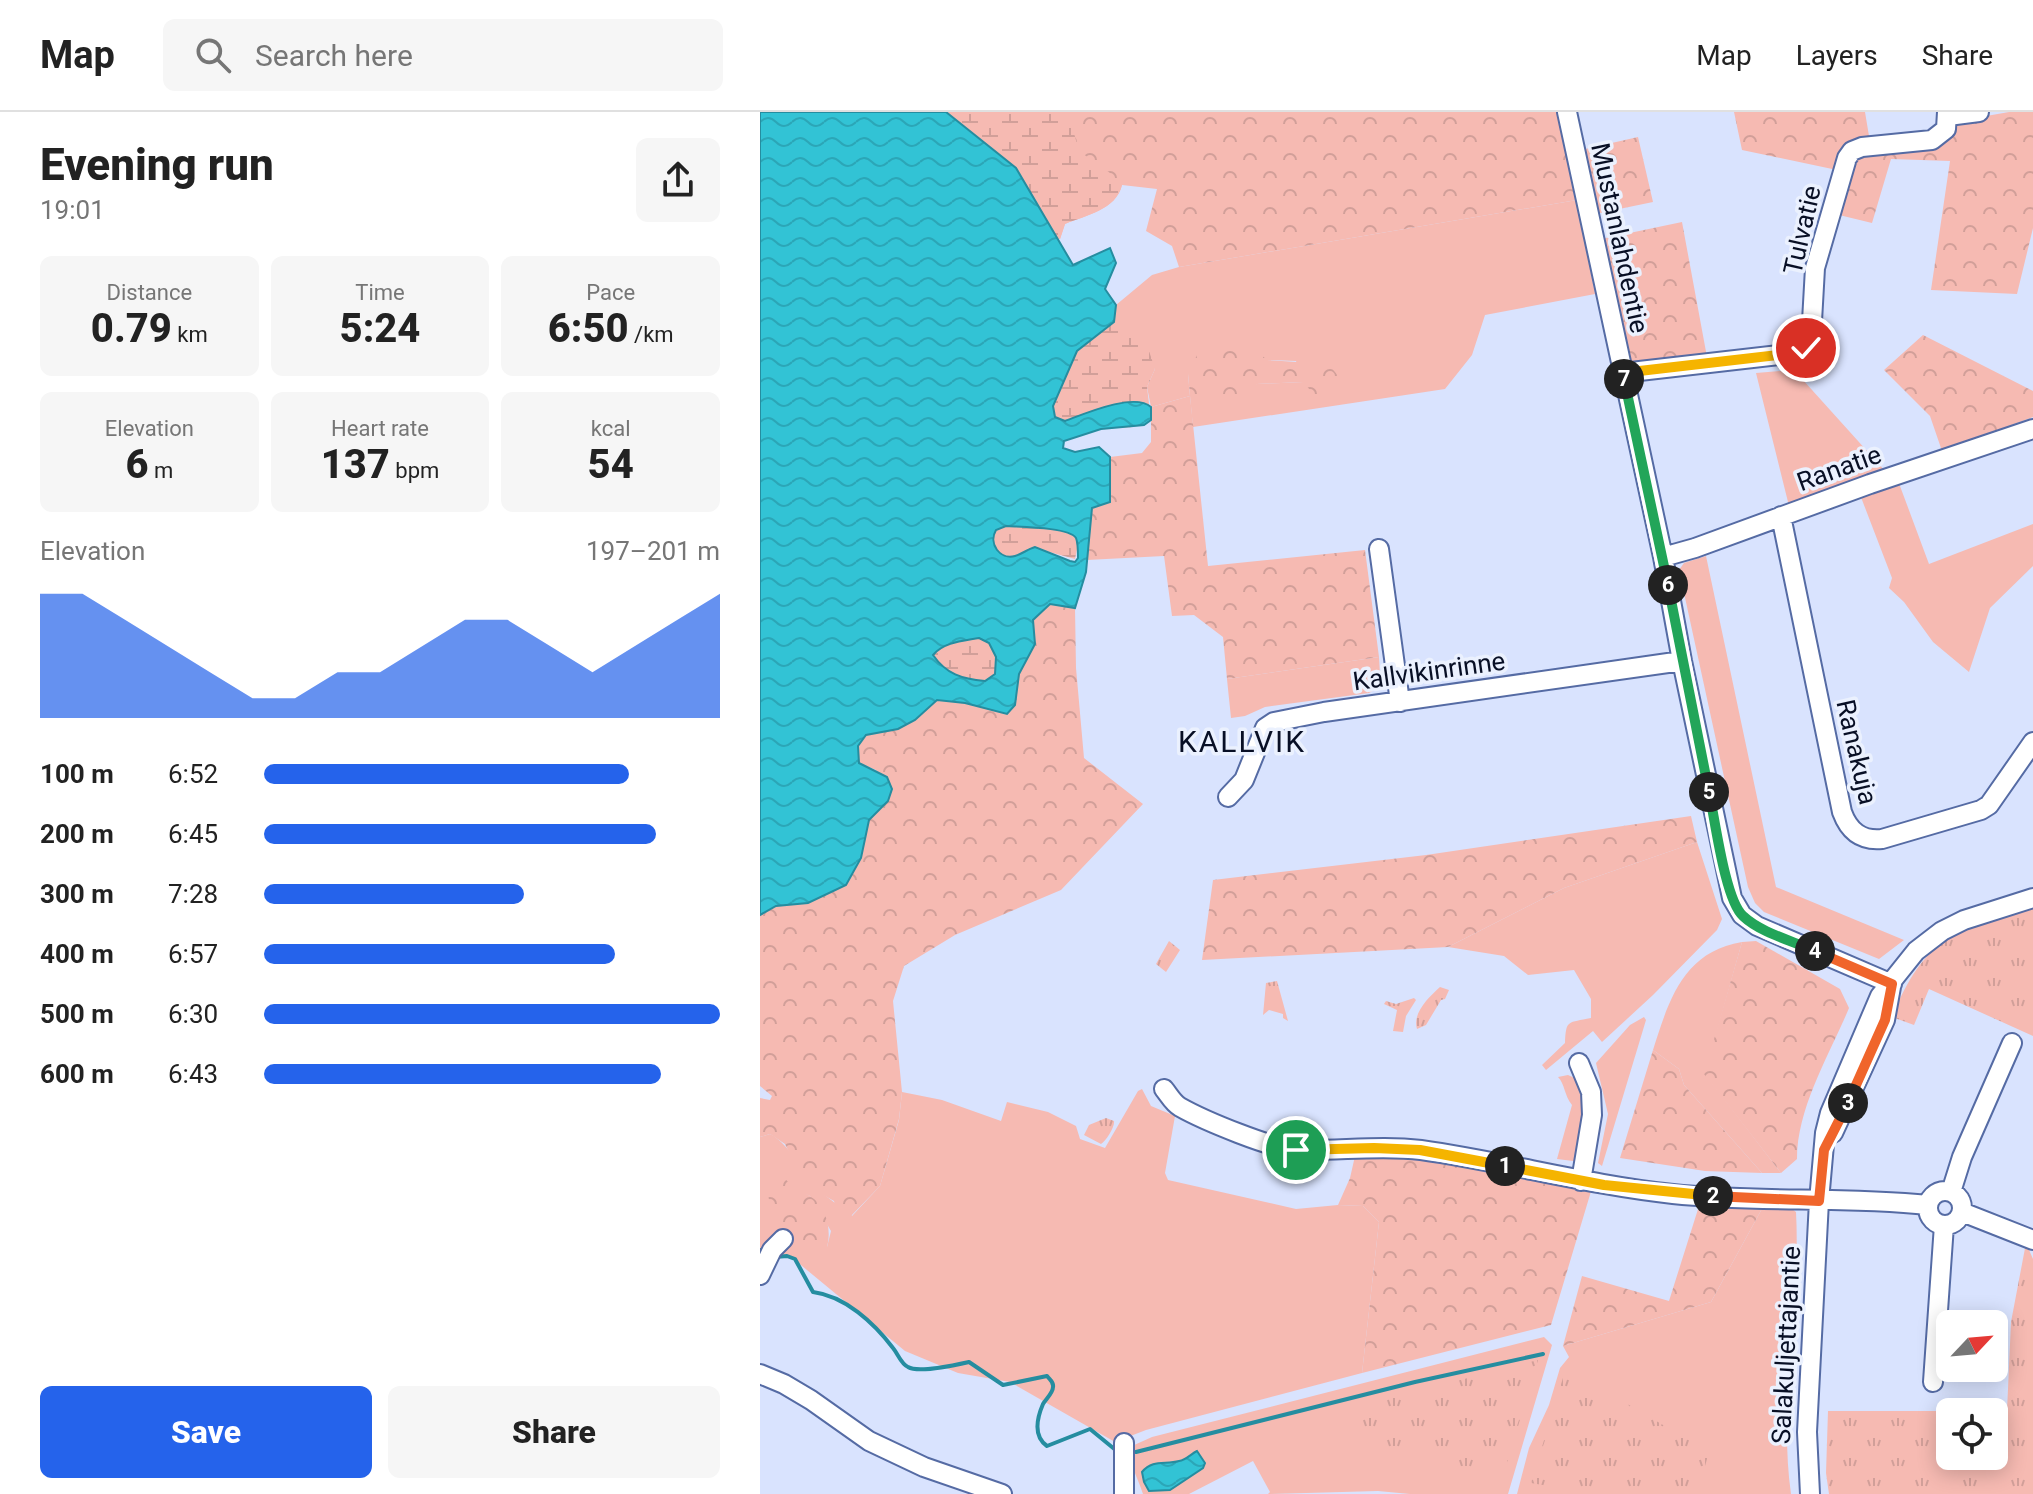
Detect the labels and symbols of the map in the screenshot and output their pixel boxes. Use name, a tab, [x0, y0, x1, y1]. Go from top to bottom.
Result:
street label: Mustanlahdentie	[1585, 140, 1655, 336]
street label: Tulvatie	[1777, 183, 1827, 277]
pin	[1772, 314, 1840, 382]
pin: 7	[1604, 359, 1644, 399]
street label: Ranatie	[1793, 439, 1885, 497]
pin: 6	[1648, 565, 1688, 605]
street label: Kallvikinrinne	[1351, 645, 1507, 697]
street label: Ranakuja	[1830, 697, 1884, 807]
district label: KALLVIK	[1178, 724, 1306, 759]
pin: 5	[1689, 772, 1729, 812]
pin: 4	[1795, 931, 1835, 971]
pin: 3	[1828, 1083, 1868, 1123]
pin	[1262, 1116, 1330, 1184]
pin: 1	[1485, 1146, 1525, 1186]
pin: 2	[1693, 1176, 1733, 1216]
street label: Salakuljettajantie	[1766, 1245, 1806, 1445]
north arrow	[1936, 1310, 2008, 1382]

